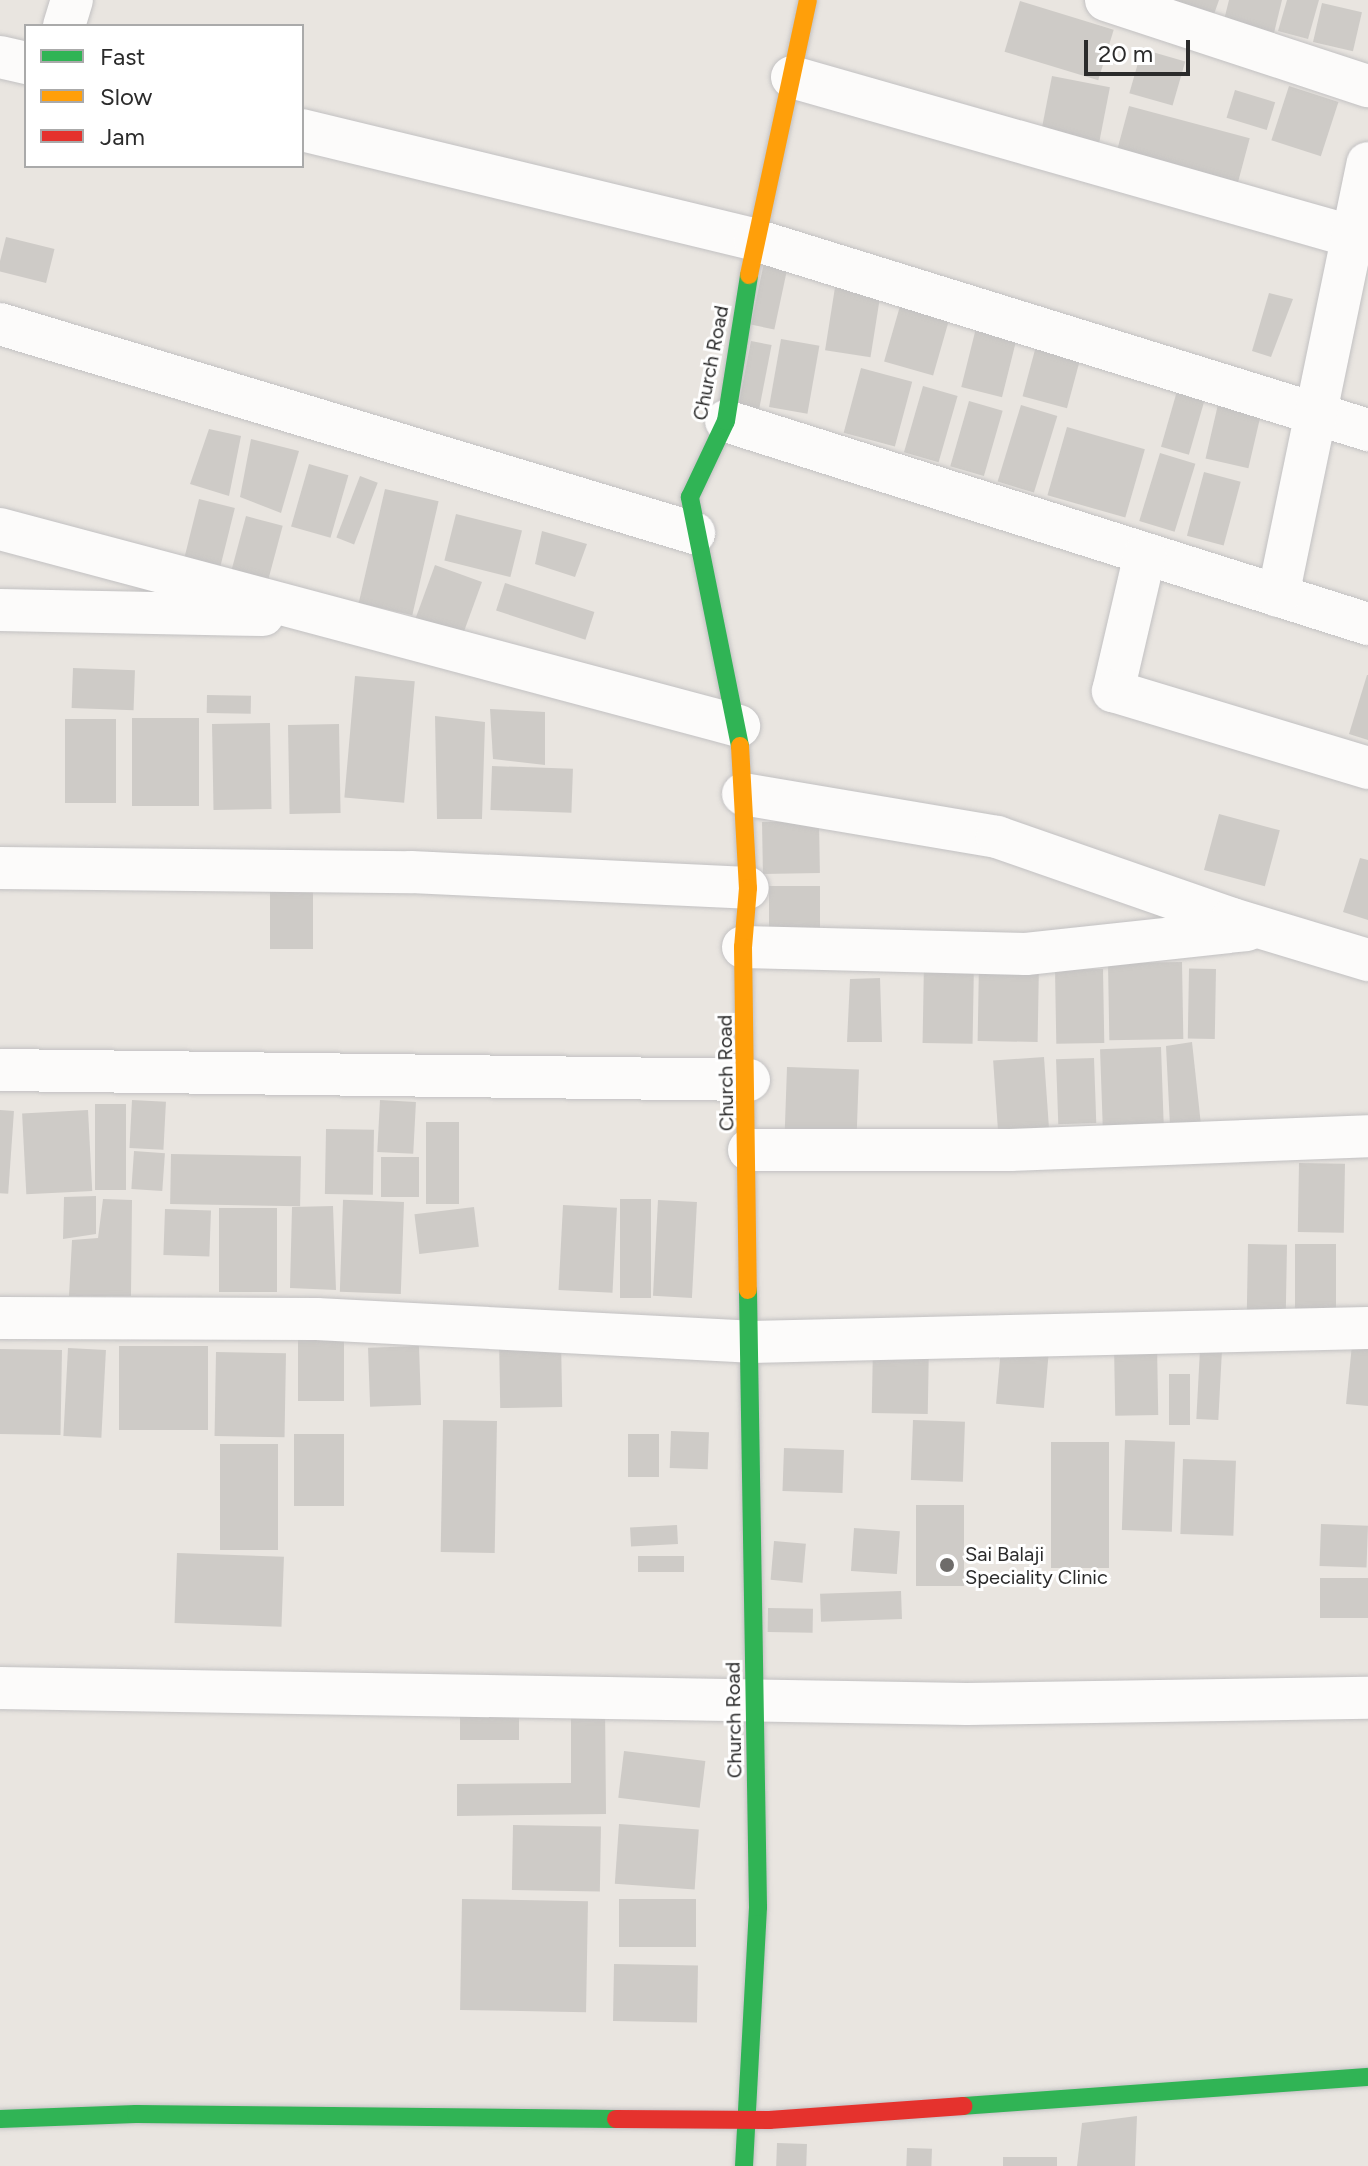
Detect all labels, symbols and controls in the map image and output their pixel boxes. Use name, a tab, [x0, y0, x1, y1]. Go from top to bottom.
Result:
legend	[24, 24, 304, 168]
scale bar	[1088, 24, 1194, 74]
text: 20 m	[1098, 39, 1153, 68]
text: Fast	[100, 42, 145, 71]
text: Slow	[100, 82, 152, 111]
text: Jam	[100, 122, 145, 151]
street label: Church Road	[688, 304, 734, 422]
street label: Church Road	[713, 1015, 739, 1131]
place label: Sai Balaji Speciality Clinic	[965, 1542, 1108, 1589]
marker: Sai Balaji Speciality Clinic	[936, 1554, 958, 1576]
street label: Church Road	[721, 1662, 747, 1778]

